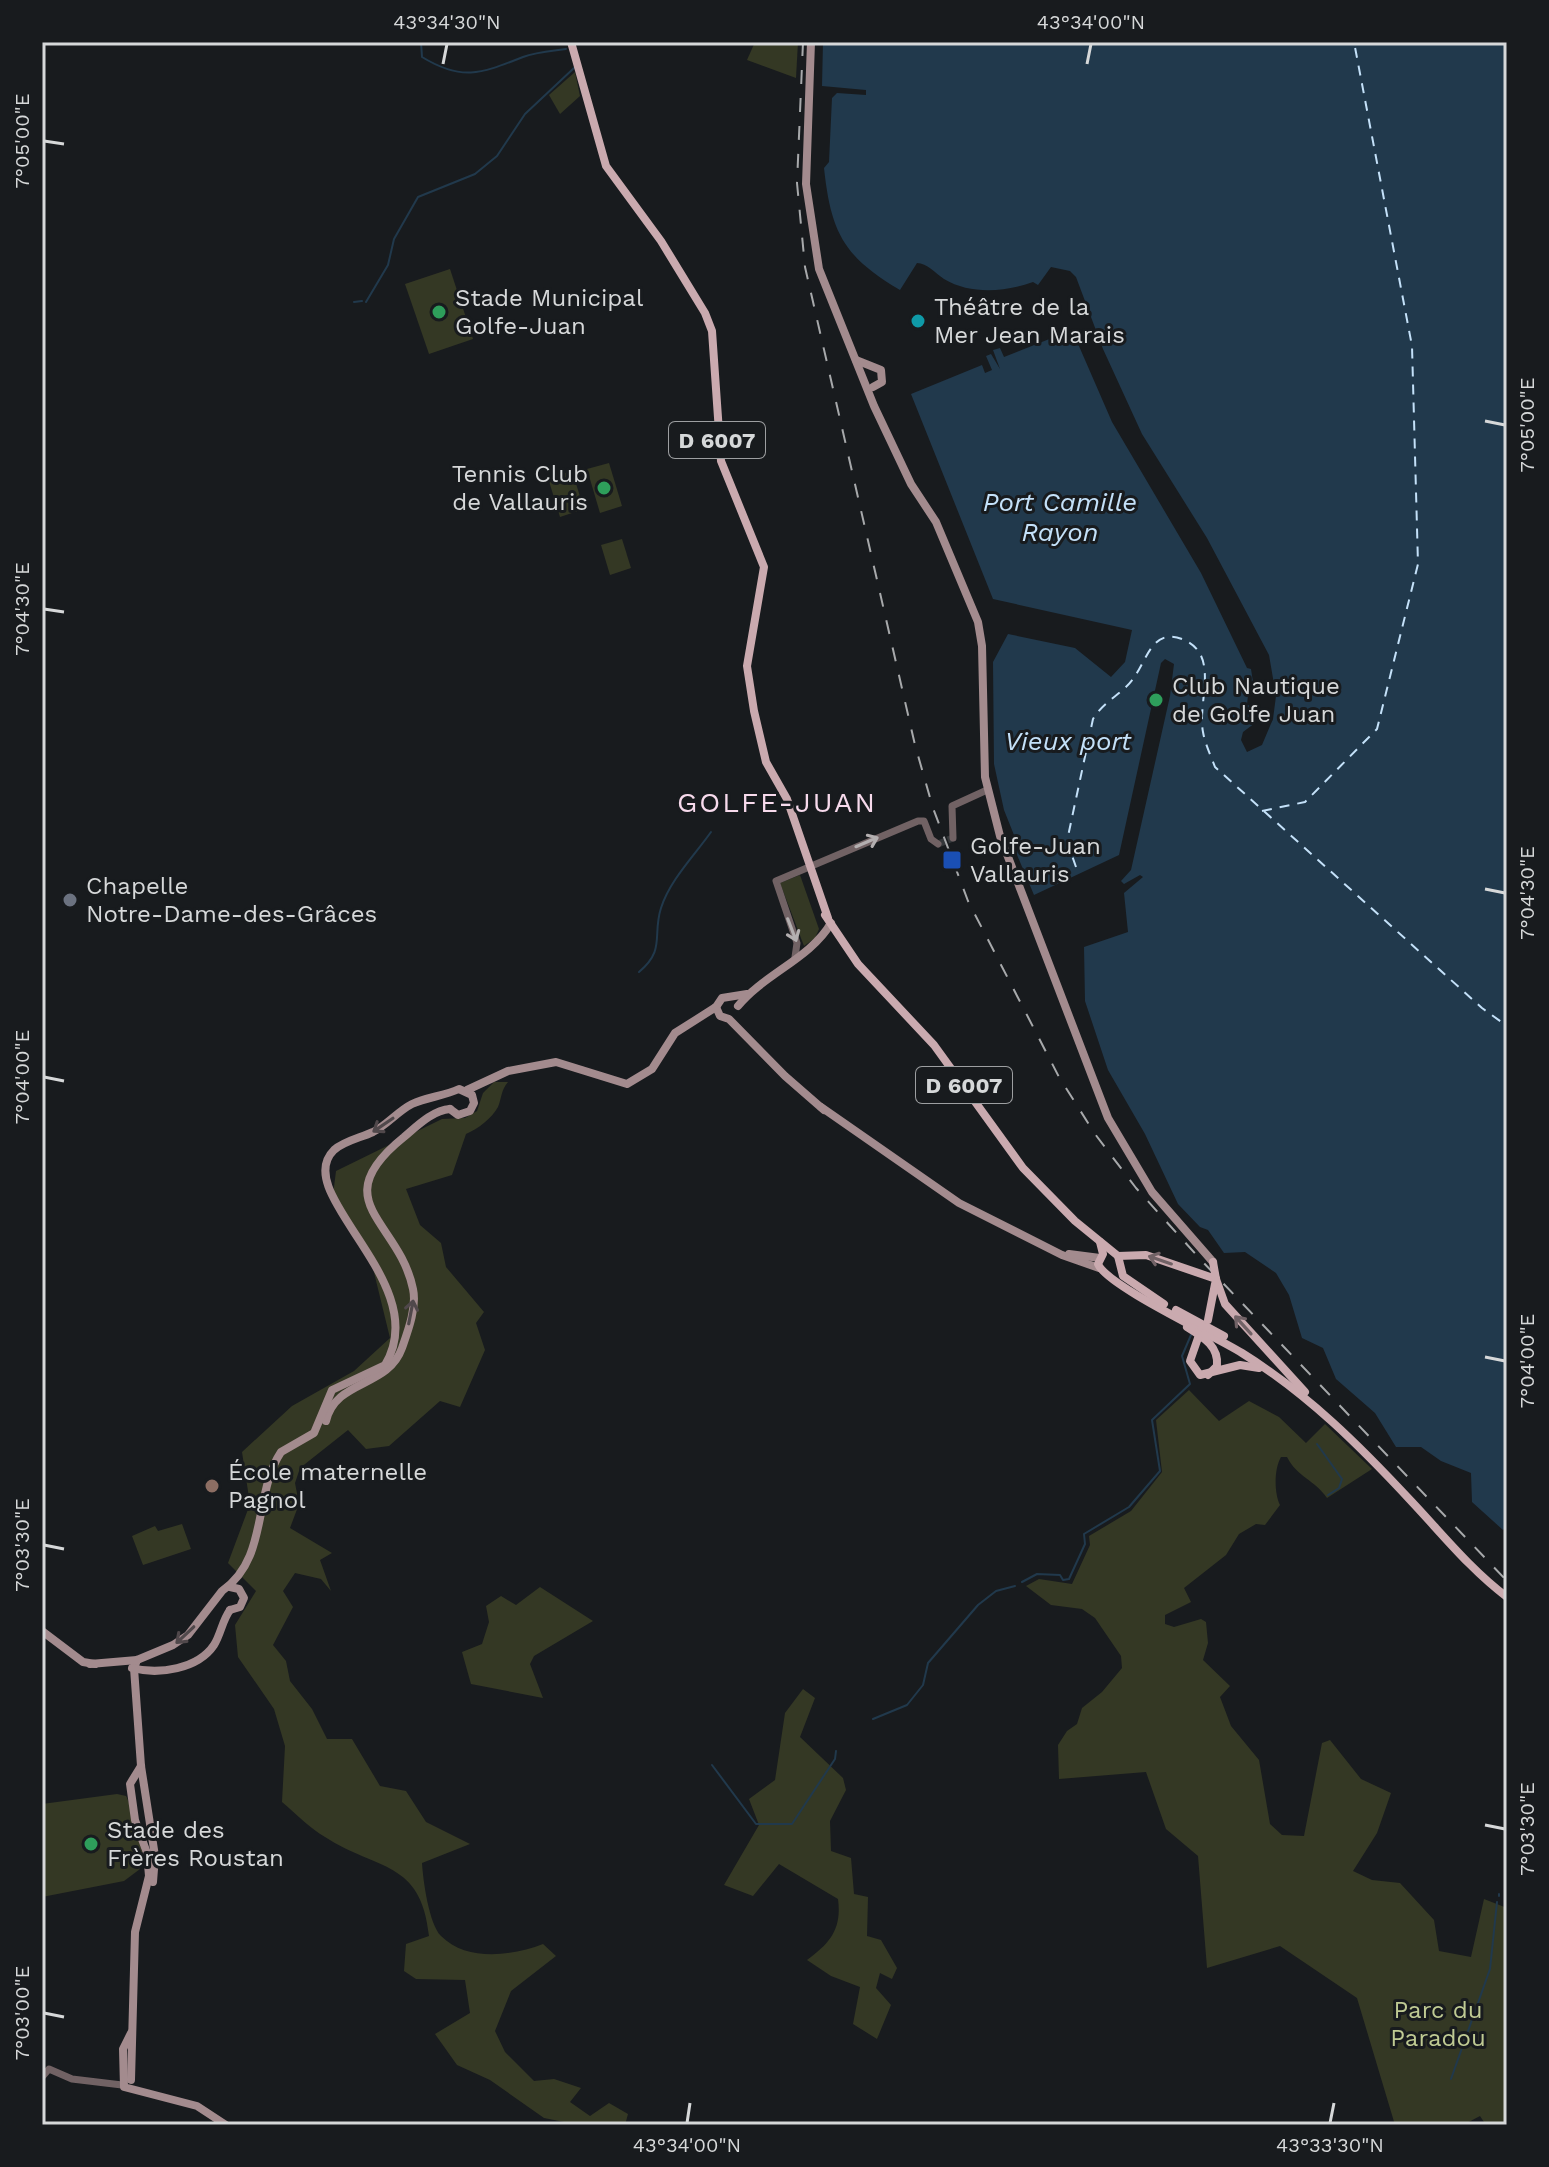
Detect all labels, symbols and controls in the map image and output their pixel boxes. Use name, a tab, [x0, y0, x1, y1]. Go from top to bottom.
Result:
text: 43°34'30"N	[393, 10, 501, 34]
text: 43°34'00"N	[1037, 10, 1145, 34]
text: 7°05'00"E	[10, 94, 34, 188]
place label: Stade Municipal Golfe-Juan	[455, 284, 644, 340]
place label: Théâtre de la Mer Jean Marais	[934, 293, 1125, 349]
marker: Stade Municipal Golfe-Juan	[430, 303, 448, 321]
marker: Théâtre de la Mer Jean Marais	[909, 312, 927, 330]
text: 7°05'00"E	[1515, 378, 1539, 472]
road number: D 6007	[669, 422, 765, 458]
place label: Tennis Club de Vallauris	[452, 460, 588, 516]
marker: Tennis Club de Vallauris	[595, 479, 613, 497]
water label: Port Camille Rayon	[983, 487, 1137, 547]
text: 7°04'30"E	[10, 562, 34, 656]
place label: Club Nautique de Golfe Juan	[1172, 672, 1340, 728]
marker: Club Nautique de Golfe Juan	[1147, 691, 1165, 709]
water label: Vieux port	[1005, 726, 1132, 756]
district label: GOLFE-JUAN	[677, 786, 877, 819]
place label: Golfe-Juan Vallauris	[970, 832, 1101, 888]
one-way arrow	[854, 834, 879, 849]
text: 7°04'30"E	[1515, 846, 1539, 940]
marker: Golfe-Juan Vallauris	[941, 849, 963, 871]
place label: Chapelle Notre-Dame-des-Grâces	[86, 872, 377, 928]
marker: Chapelle Notre-Dame-des-Grâces	[61, 891, 79, 909]
one-way arrow	[786, 917, 800, 942]
text: 7°04'00"E	[10, 1030, 34, 1124]
road number: D 6007	[916, 1067, 1012, 1103]
one-way arrow	[373, 1117, 395, 1133]
one-way arrow	[1148, 1251, 1173, 1266]
one-way arrow	[404, 1300, 419, 1325]
text: 7°04'00"E	[1515, 1314, 1539, 1408]
one-way arrow	[1234, 1315, 1253, 1336]
place label: École maternelle Pagnol	[228, 1458, 427, 1514]
marker: École maternelle Pagnol	[203, 1477, 221, 1495]
text: 7°03'30"E	[10, 1498, 34, 1592]
one-way arrow	[176, 1625, 196, 1643]
text: 7°03'30"E	[1515, 1782, 1539, 1876]
place label: Stade des Frères Roustan	[107, 1816, 284, 1872]
marker: Stade des Frères Roustan	[82, 1835, 100, 1853]
text: 7°03'00"E	[10, 1966, 34, 2060]
park label: Parc du Paradou	[1390, 1996, 1486, 2052]
text: 43°34'00"N	[633, 2133, 741, 2157]
text: 43°33'30"N	[1276, 2133, 1384, 2157]

